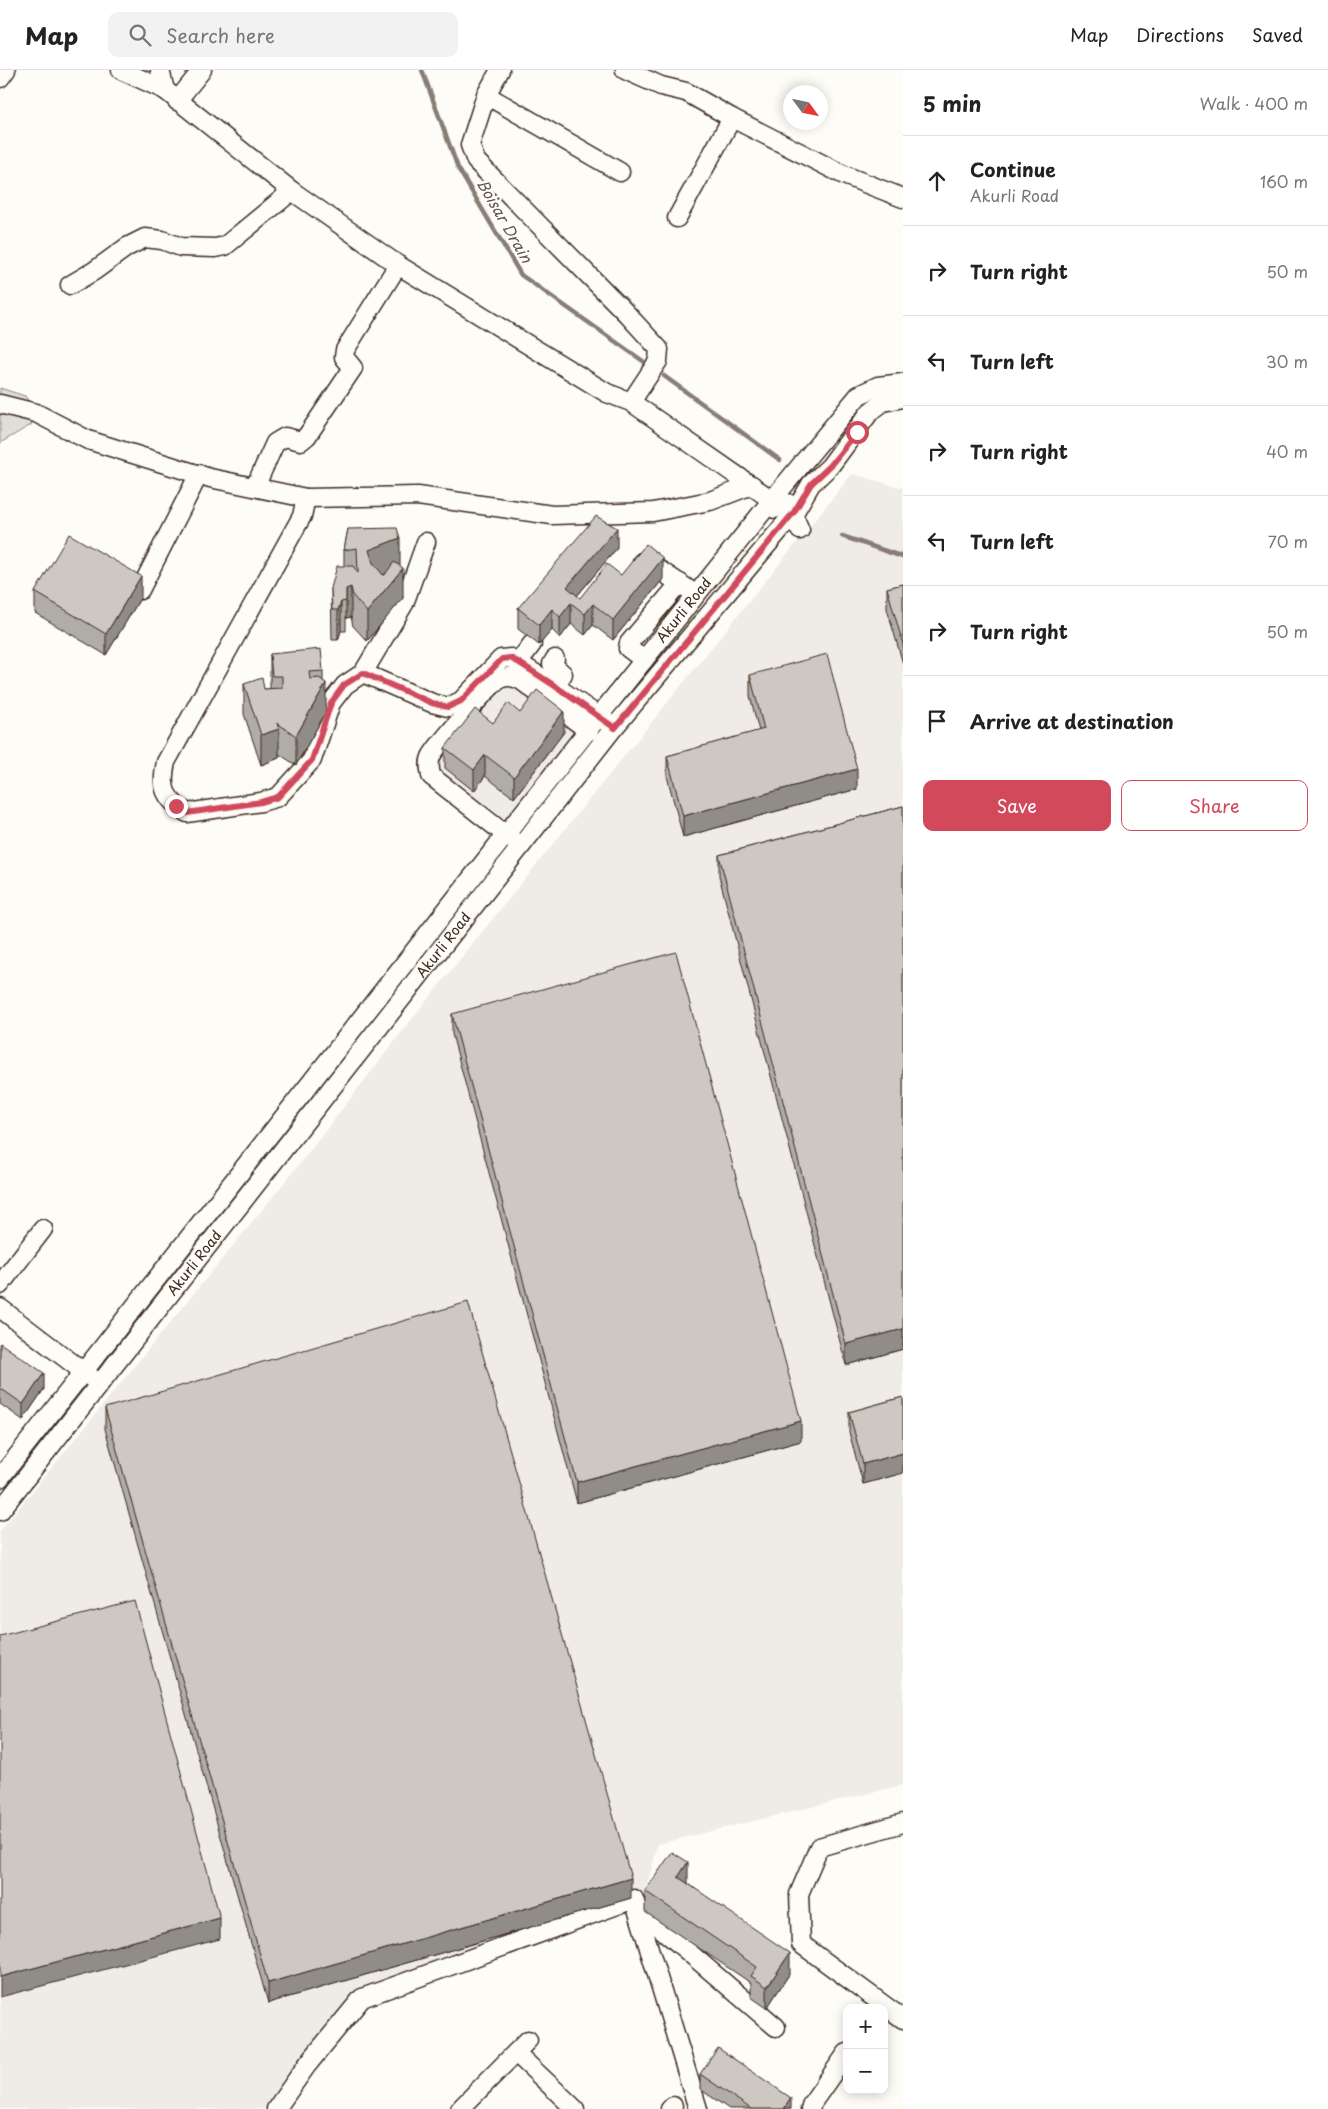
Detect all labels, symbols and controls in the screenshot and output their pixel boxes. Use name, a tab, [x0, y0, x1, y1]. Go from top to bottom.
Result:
search box	[108, 12, 458, 57]
text: Map	[25, 17, 78, 53]
icon: search	[126, 21, 154, 49]
text: Search here	[166, 21, 275, 49]
text: Map	[1070, 21, 1108, 48]
text: Directions	[1136, 21, 1224, 48]
text: Saved	[1252, 21, 1303, 48]
north arrow	[783, 85, 828, 130]
text: 5 min	[923, 87, 981, 119]
text: Walk · 400 m	[1200, 91, 1308, 115]
text: Continue	[970, 155, 1056, 183]
icon: ahead	[923, 167, 951, 195]
text: 160 m	[1260, 169, 1308, 193]
water label: Boisar Drain	[472, 174, 539, 267]
text: Akurli Road	[970, 183, 1059, 207]
icon: right	[923, 257, 951, 285]
text: Turn right	[970, 257, 1068, 285]
text: 50 m	[1267, 259, 1308, 283]
icon: left	[923, 347, 951, 375]
text: Turn left	[970, 347, 1054, 375]
text: 30 m	[1266, 349, 1308, 373]
route start	[846, 421, 869, 444]
icon: right	[923, 437, 951, 465]
text: Turn right	[970, 437, 1068, 465]
text: 40 m	[1266, 439, 1308, 463]
icon: left	[923, 527, 951, 555]
text: Turn left	[970, 527, 1054, 555]
text: 70 m	[1268, 529, 1308, 553]
street label: Akurli Road	[651, 573, 716, 647]
icon: right	[923, 617, 951, 645]
text: Turn right	[970, 617, 1068, 645]
text: 50 m	[1267, 619, 1308, 643]
icon: arrive	[923, 707, 951, 735]
text: Arrive at destination	[970, 707, 1174, 735]
button: Save	[923, 780, 1111, 831]
button: Share	[1121, 780, 1308, 831]
route end	[165, 795, 188, 818]
street label: Akurli Road	[411, 908, 475, 982]
street label: Akurli Road	[162, 1226, 226, 1300]
map controls	[843, 2004, 888, 2094]
button: +	[843, 2004, 888, 2049]
button: −	[843, 2049, 888, 2094]

